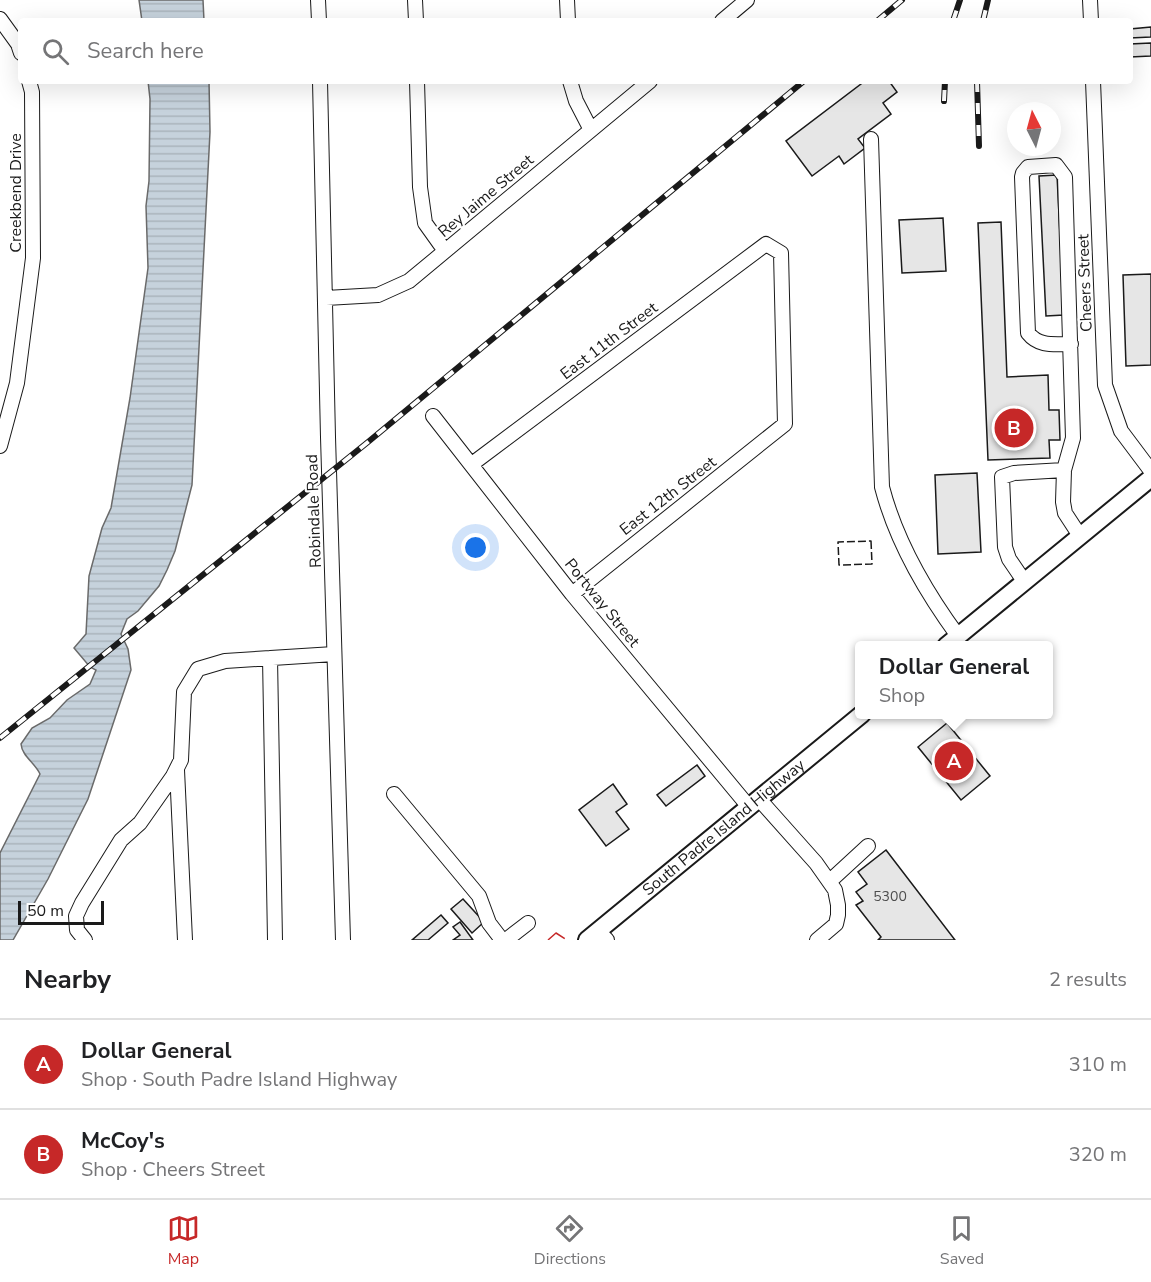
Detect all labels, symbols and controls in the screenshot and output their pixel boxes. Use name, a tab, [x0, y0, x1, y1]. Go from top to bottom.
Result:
search box	[18, 18, 1133, 84]
icon: search	[39, 35, 72, 68]
text: Search here	[87, 36, 204, 66]
north arrow	[1007, 102, 1061, 156]
street label: Creekbend Drive	[5, 133, 27, 253]
street label: Rey Jaime Street	[433, 149, 539, 243]
street label: Cheers Street	[1072, 233, 1098, 332]
street label: East 11th Street	[556, 297, 663, 385]
pin: B	[994, 406, 1034, 450]
street label: East 12th Street	[615, 451, 721, 541]
street label: Robindale Road	[301, 454, 327, 568]
your location	[461, 533, 490, 562]
street label: Portway Street	[559, 554, 645, 652]
popup	[855, 641, 1053, 719]
text: Dollar General	[879, 652, 1029, 682]
text: Shop	[879, 682, 925, 709]
pin: A	[934, 738, 974, 783]
street label: South Padre Island Highway	[638, 754, 810, 901]
house number: 5300	[873, 887, 907, 906]
scale bar	[18, 898, 104, 926]
text: 50 m	[27, 900, 64, 922]
text: Nearby	[24, 962, 111, 997]
text: 2 results	[1049, 966, 1127, 993]
text: Dollar General	[81, 1036, 232, 1066]
text: A	[36, 1051, 51, 1078]
text: 310 m	[1069, 1051, 1127, 1078]
text: Shop · South Padre Island Highway	[81, 1066, 397, 1093]
text: McCoy's	[81, 1126, 165, 1156]
text: B	[37, 1141, 50, 1168]
text: 320 m	[1069, 1141, 1127, 1168]
text: Shop · Cheers Street	[81, 1156, 265, 1183]
tab: Map	[167, 1212, 200, 1270]
tab: Directions	[534, 1212, 606, 1270]
tab: Saved	[940, 1212, 984, 1270]

